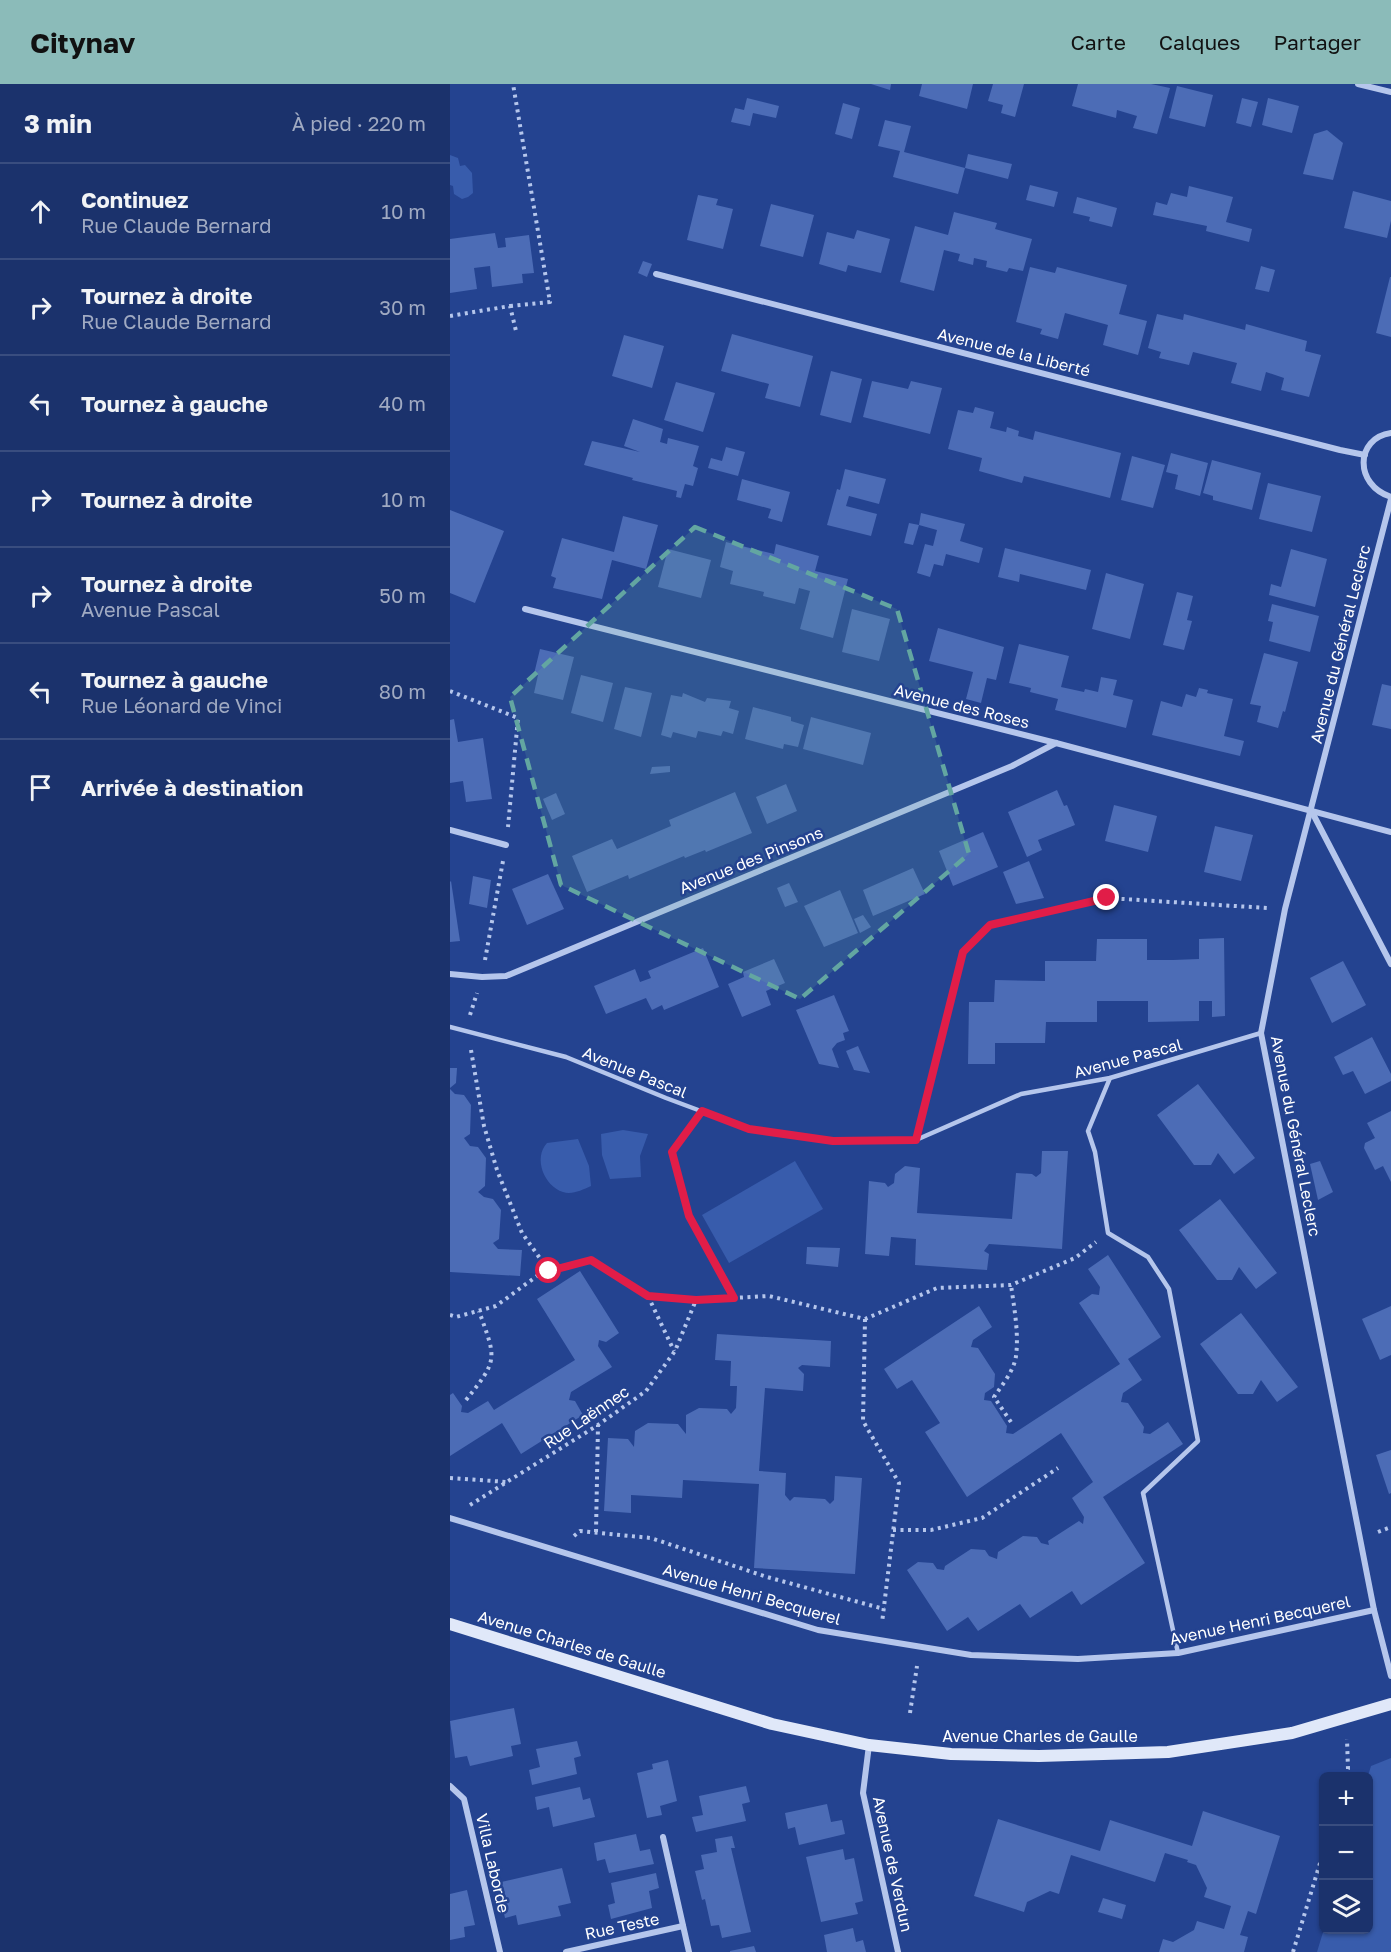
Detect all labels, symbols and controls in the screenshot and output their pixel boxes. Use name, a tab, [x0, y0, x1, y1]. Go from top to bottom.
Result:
text: Citynav	[30, 26, 135, 59]
text: Carte	[1070, 29, 1126, 55]
text: Calques	[1159, 29, 1240, 55]
text: Partager	[1273, 29, 1361, 55]
text: 3 min	[24, 108, 92, 139]
text: À pied · 220 m	[292, 111, 426, 135]
text: Continuez	[81, 186, 188, 213]
icon: ahead	[24, 195, 57, 228]
text: 10 m	[381, 199, 426, 223]
text: Rue Claude Bernard	[81, 213, 272, 237]
text: Tournez à droite	[81, 282, 252, 309]
icon: right	[24, 291, 57, 324]
text: 30 m	[379, 295, 426, 319]
text: Rue Claude Bernard	[81, 309, 272, 333]
street label: Avenue de la Liberté	[936, 323, 1092, 381]
icon: left	[24, 387, 57, 420]
text: Tournez à gauche	[81, 390, 268, 417]
text: 40 m	[379, 391, 426, 415]
icon: right	[24, 483, 57, 516]
text: Tournez à droite	[81, 486, 252, 513]
text: 10 m	[381, 487, 426, 511]
street label: Avenue du Général Leclerc	[1306, 542, 1374, 745]
text: Tournez à droite	[81, 570, 252, 597]
icon: right	[24, 579, 57, 612]
text: 50 m	[379, 583, 426, 607]
text: Avenue Pascal	[81, 597, 220, 621]
text: Tournez à gauche	[81, 666, 268, 693]
icon: left	[24, 675, 57, 708]
text: 80 m	[379, 679, 426, 703]
street label: Avenue des Roses	[892, 680, 1032, 732]
text: Rue Léonard de Vinci	[81, 693, 282, 717]
icon: arrive	[24, 771, 57, 804]
text: Arrivée à destination	[81, 774, 303, 801]
street label: Avenue des Pinsons	[676, 822, 826, 898]
route end	[1093, 884, 1119, 910]
street label: Avenue Pascal	[1072, 1034, 1184, 1082]
street label: Avenue du Général Leclerc	[1267, 1034, 1325, 1238]
street label: Avenue Pascal	[580, 1042, 690, 1102]
route start	[535, 1257, 561, 1283]
street label: Rue Laënnec	[539, 1381, 633, 1453]
street label: Avenue Henri Becquerel	[661, 1559, 843, 1629]
street label: Avenue Henri Becquerel	[1168, 1591, 1352, 1649]
street label: Avenue Charles de Gaulle	[476, 1606, 668, 1682]
street label: Avenue Charles de Gaulle	[942, 1726, 1138, 1746]
map controls	[1319, 1772, 1373, 1934]
button: +	[1319, 1772, 1373, 1826]
street label: Avenue de Verdun	[869, 1794, 917, 1934]
street label: Villa Laborde	[472, 1811, 514, 1915]
button: −	[1319, 1826, 1373, 1880]
button: layers	[1319, 1880, 1373, 1934]
street label: Rue Teste	[583, 1908, 661, 1944]

